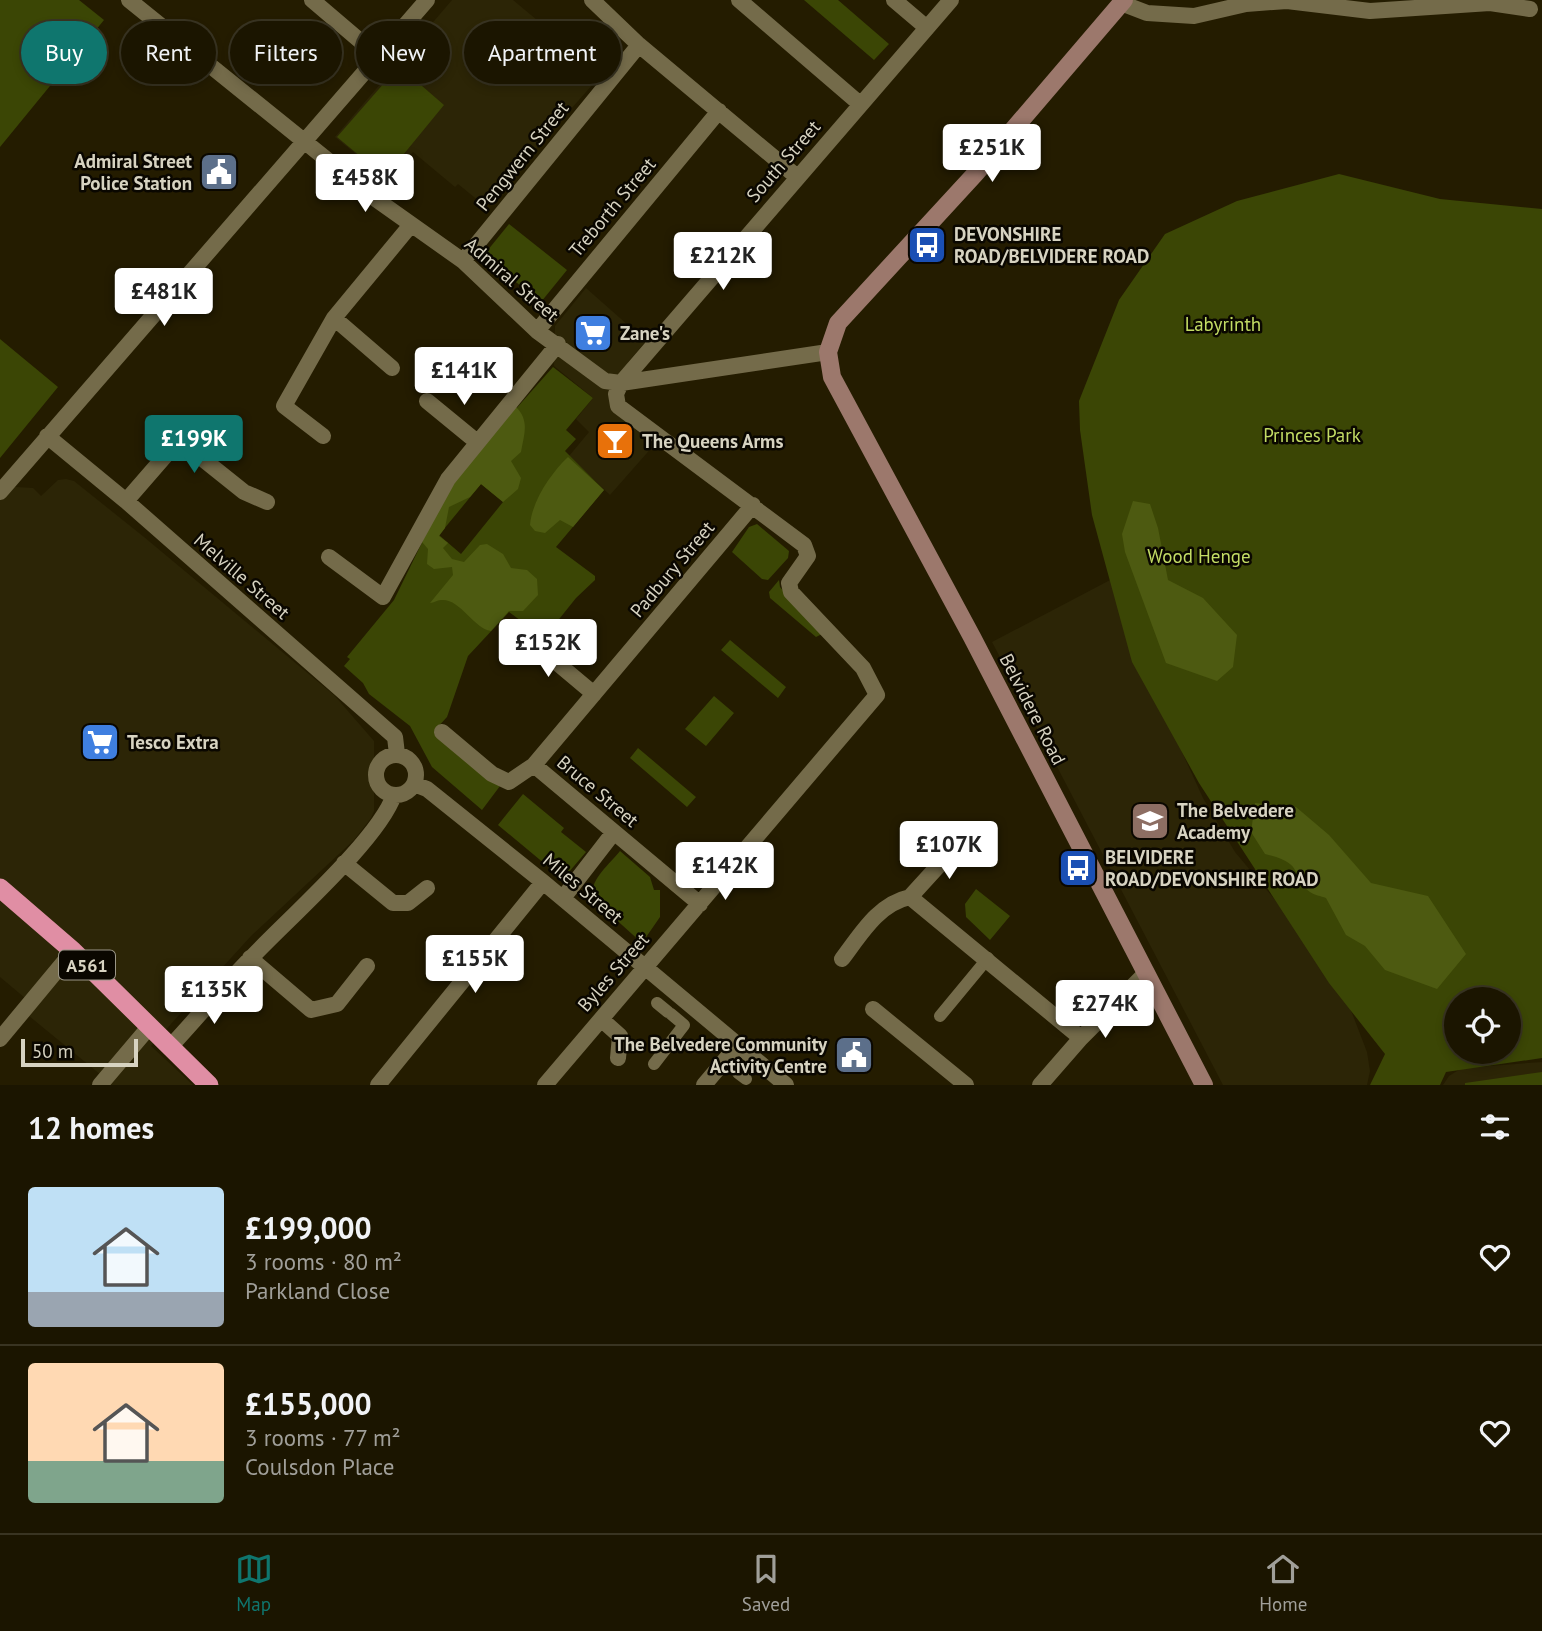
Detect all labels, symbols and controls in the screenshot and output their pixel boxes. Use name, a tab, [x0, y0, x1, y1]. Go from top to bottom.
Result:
chip: Buy	[21, 21, 107, 84]
chip: Rent	[121, 21, 216, 84]
chip: Filters	[230, 21, 342, 84]
chip: New	[356, 21, 450, 84]
chip: Apartment	[464, 21, 621, 84]
street label: Pengwern Street	[470, 96, 574, 216]
street label: South Street	[741, 115, 826, 207]
pin: £251K	[943, 124, 1041, 184]
text: £251K	[959, 132, 1025, 161]
place label: Admiral Street Police Station	[74, 149, 192, 195]
public building icon: Admiral Street Police Station	[198, 151, 240, 193]
street label: Treborth Street	[563, 152, 661, 262]
pin: £458K	[316, 154, 414, 214]
text: £458K	[332, 162, 398, 191]
place label: DEVONSHIRE ROAD/BELVIDERE ROAD	[954, 222, 1149, 268]
bus stop icon: DEVONSHIRE ROAD/BELVIDERE ROAD	[906, 224, 948, 266]
street label: Admiral Street	[460, 232, 564, 327]
pin: £212K	[674, 232, 772, 292]
text: £212K	[690, 240, 756, 269]
pin: £481K	[115, 268, 213, 328]
text: £481K	[131, 276, 197, 305]
supermarket icon: Zane's	[572, 312, 614, 354]
park label: Labyrinth	[1185, 312, 1261, 336]
place label: Zane's	[620, 321, 670, 345]
pin: £141K	[415, 348, 513, 407]
text: £141K	[431, 355, 497, 384]
pin: £199K	[145, 416, 243, 475]
bar icon: The Queens Arms	[594, 420, 636, 462]
text: £199K	[161, 423, 227, 452]
park label: Princes Park	[1263, 423, 1361, 447]
place label: The Queens Arms	[642, 429, 783, 453]
street label: Padbury Street	[625, 516, 720, 622]
street label: Melville Street	[189, 528, 295, 624]
park label: Wood Henge	[1147, 544, 1251, 568]
pin: £152K	[499, 620, 597, 679]
text: £152K	[515, 627, 581, 656]
street label: Belvidere Road	[995, 649, 1071, 769]
supermarket icon: Tesco Extra	[79, 721, 121, 763]
place label: Tesco Extra	[127, 730, 219, 754]
street label: Bruce Street	[552, 750, 644, 832]
place label: The Belvedere Academy	[1177, 798, 1294, 844]
school or university icon: The Belvedere Academy	[1129, 800, 1171, 842]
pin: £107K	[900, 822, 998, 881]
text: £107K	[916, 829, 982, 858]
pin: £142K	[676, 842, 774, 902]
place label: BELVIDERE ROAD/DEVONSHIRE ROAD	[1105, 845, 1319, 891]
bus stop icon: BELVIDERE ROAD/DEVONSHIRE ROAD	[1057, 847, 1099, 889]
street label: Miles Street	[538, 848, 628, 929]
text: £142K	[692, 850, 758, 879]
street label: Byles Street	[572, 927, 654, 1016]
pin: £155K	[426, 936, 524, 995]
text: £155K	[442, 943, 508, 972]
road number: A561	[59, 950, 115, 980]
pin: £135K	[165, 967, 263, 1026]
text: £135K	[181, 974, 247, 1003]
pin: £274K	[1056, 981, 1154, 1040]
map controls	[1444, 987, 1521, 1064]
button: locate	[1444, 987, 1521, 1064]
text: £274K	[1072, 988, 1138, 1017]
place label: The Belvedere Community Activity Centre	[614, 1032, 828, 1078]
public building icon: The Belvedere Community Activity Centre	[833, 1034, 875, 1076]
scale bar	[21, 1036, 138, 1068]
text: 50 m	[32, 1039, 73, 1063]
text: 12 homes	[28, 1108, 154, 1147]
icon: filters	[1476, 1108, 1514, 1146]
text: £199,000	[245, 1208, 372, 1247]
icon: home	[84, 1215, 168, 1299]
icon: heart	[1476, 1238, 1514, 1276]
text: 3 rooms · 80 m²	[245, 1247, 402, 1276]
text: Parkland Close	[245, 1276, 390, 1305]
text: £155,000	[245, 1384, 372, 1423]
icon: home	[84, 1391, 168, 1475]
icon: heart	[1476, 1414, 1514, 1452]
text: 3 rooms · 77 m²	[245, 1423, 401, 1452]
text: Coulsdon Place	[245, 1452, 394, 1481]
tab: Map	[235, 1550, 273, 1616]
tab: Saved	[742, 1550, 790, 1616]
tab: Home	[1259, 1550, 1307, 1616]

